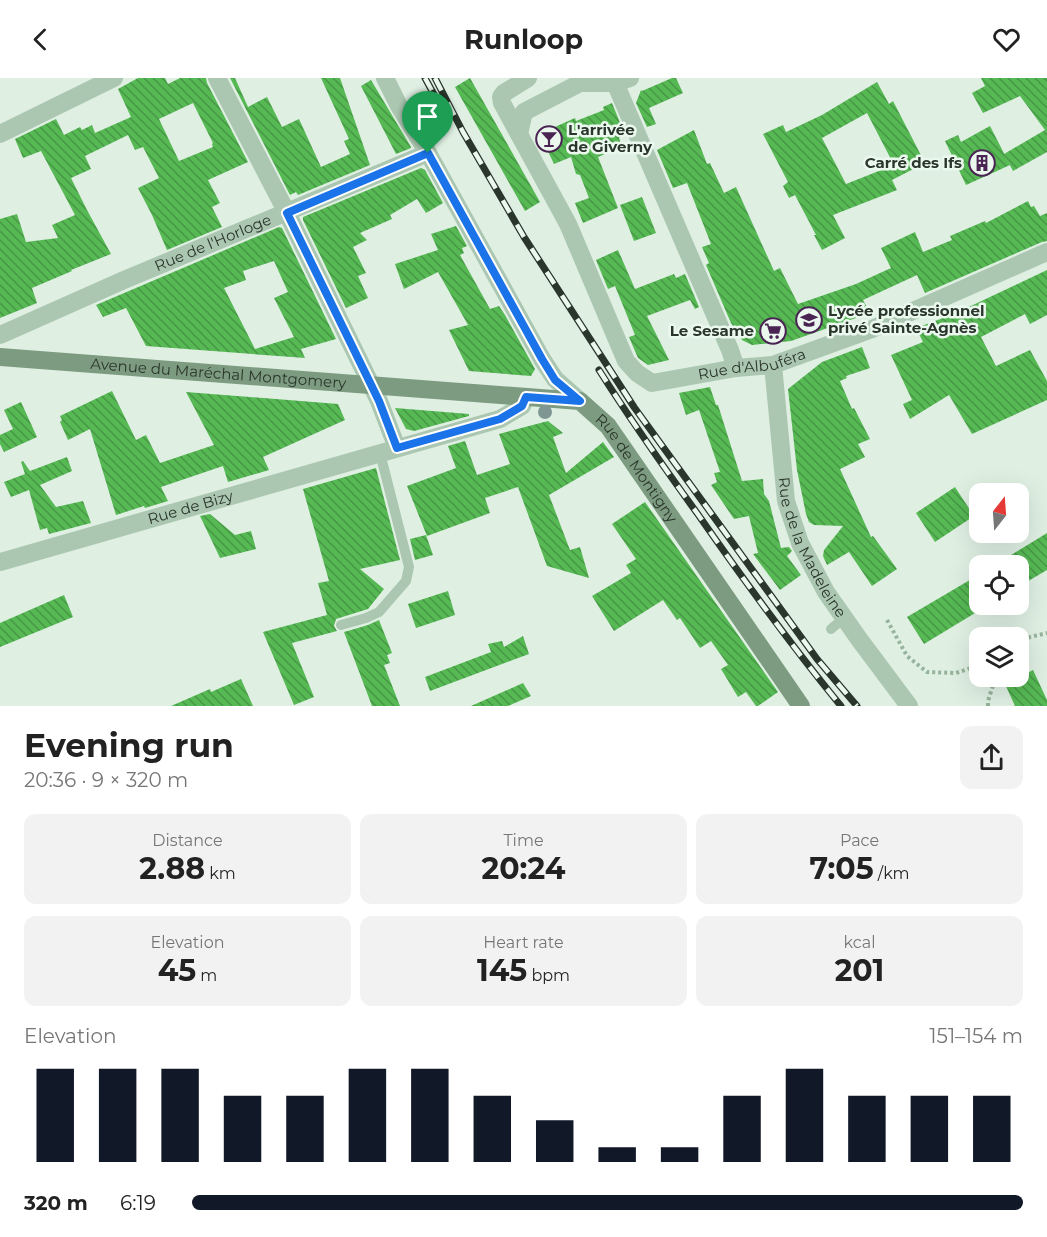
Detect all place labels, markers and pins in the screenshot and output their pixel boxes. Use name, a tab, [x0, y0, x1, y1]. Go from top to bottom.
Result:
pin	[402, 91, 453, 153]
place label: L'arrivée de Giverny	[568, 120, 653, 156]
bar icon: L'arrivée de Giverny	[534, 124, 564, 154]
building icon: Carré des Ifs	[967, 148, 997, 178]
place label: Carré des Ifs	[865, 153, 962, 172]
place label: Lycée professionnel privé Sainte-Agnès	[828, 301, 984, 337]
school or university icon: Lycée professionnel privé Sainte-Agnès	[794, 305, 824, 335]
supermarket icon: Le Sesame	[758, 316, 788, 346]
place label: Le Sesame	[670, 321, 754, 340]

